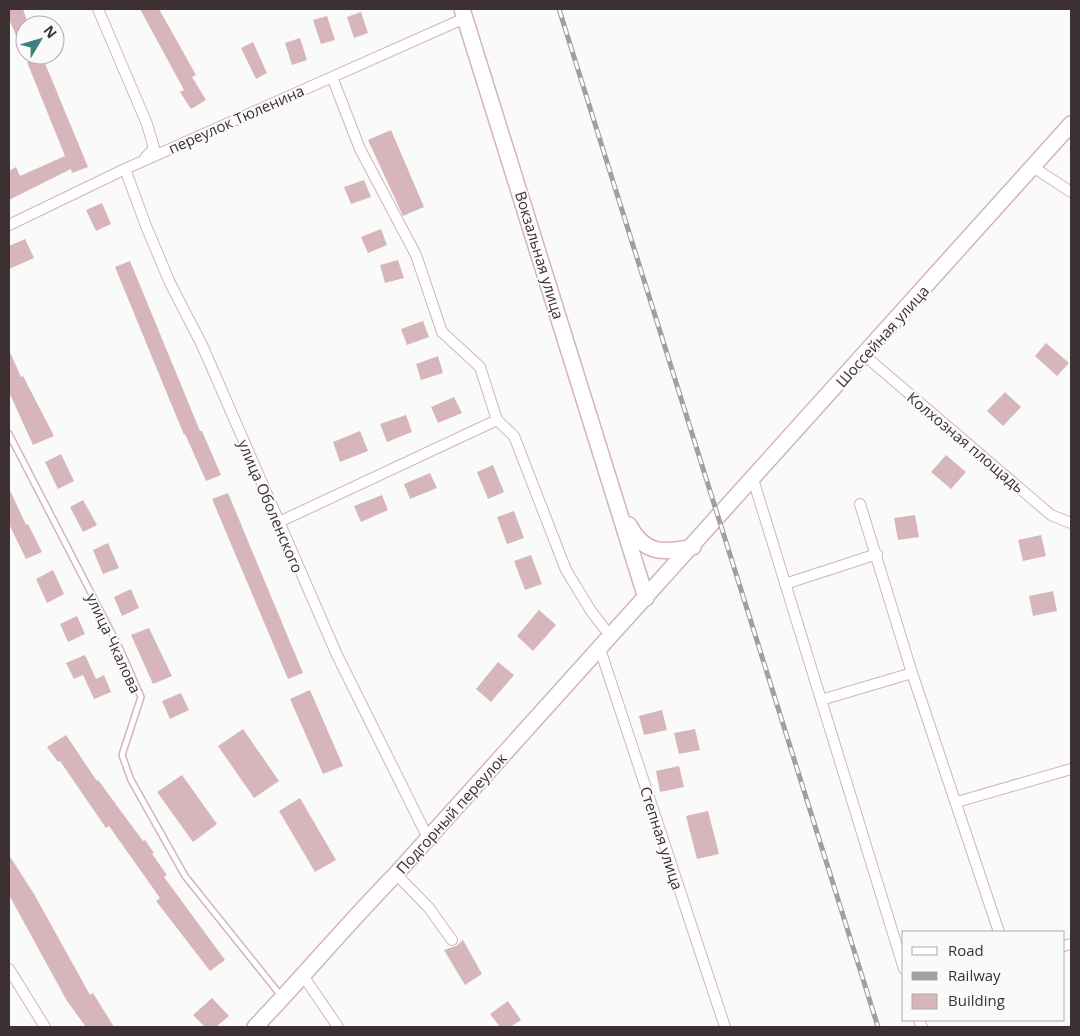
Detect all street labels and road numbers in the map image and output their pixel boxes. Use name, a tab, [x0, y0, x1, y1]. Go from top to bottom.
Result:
street label: переулок Тюленина	[165, 80, 307, 158]
street label: Вокзальная улица	[511, 189, 569, 321]
street label: Шоссейная улица	[831, 281, 933, 391]
street label: Колхозная площадь	[903, 387, 1029, 497]
street label: улица Оболенского	[234, 436, 308, 576]
street label: улица Чкалова	[82, 590, 146, 696]
street label: Подгорный переулок	[391, 748, 511, 878]
street label: Степная улица	[636, 784, 688, 892]

